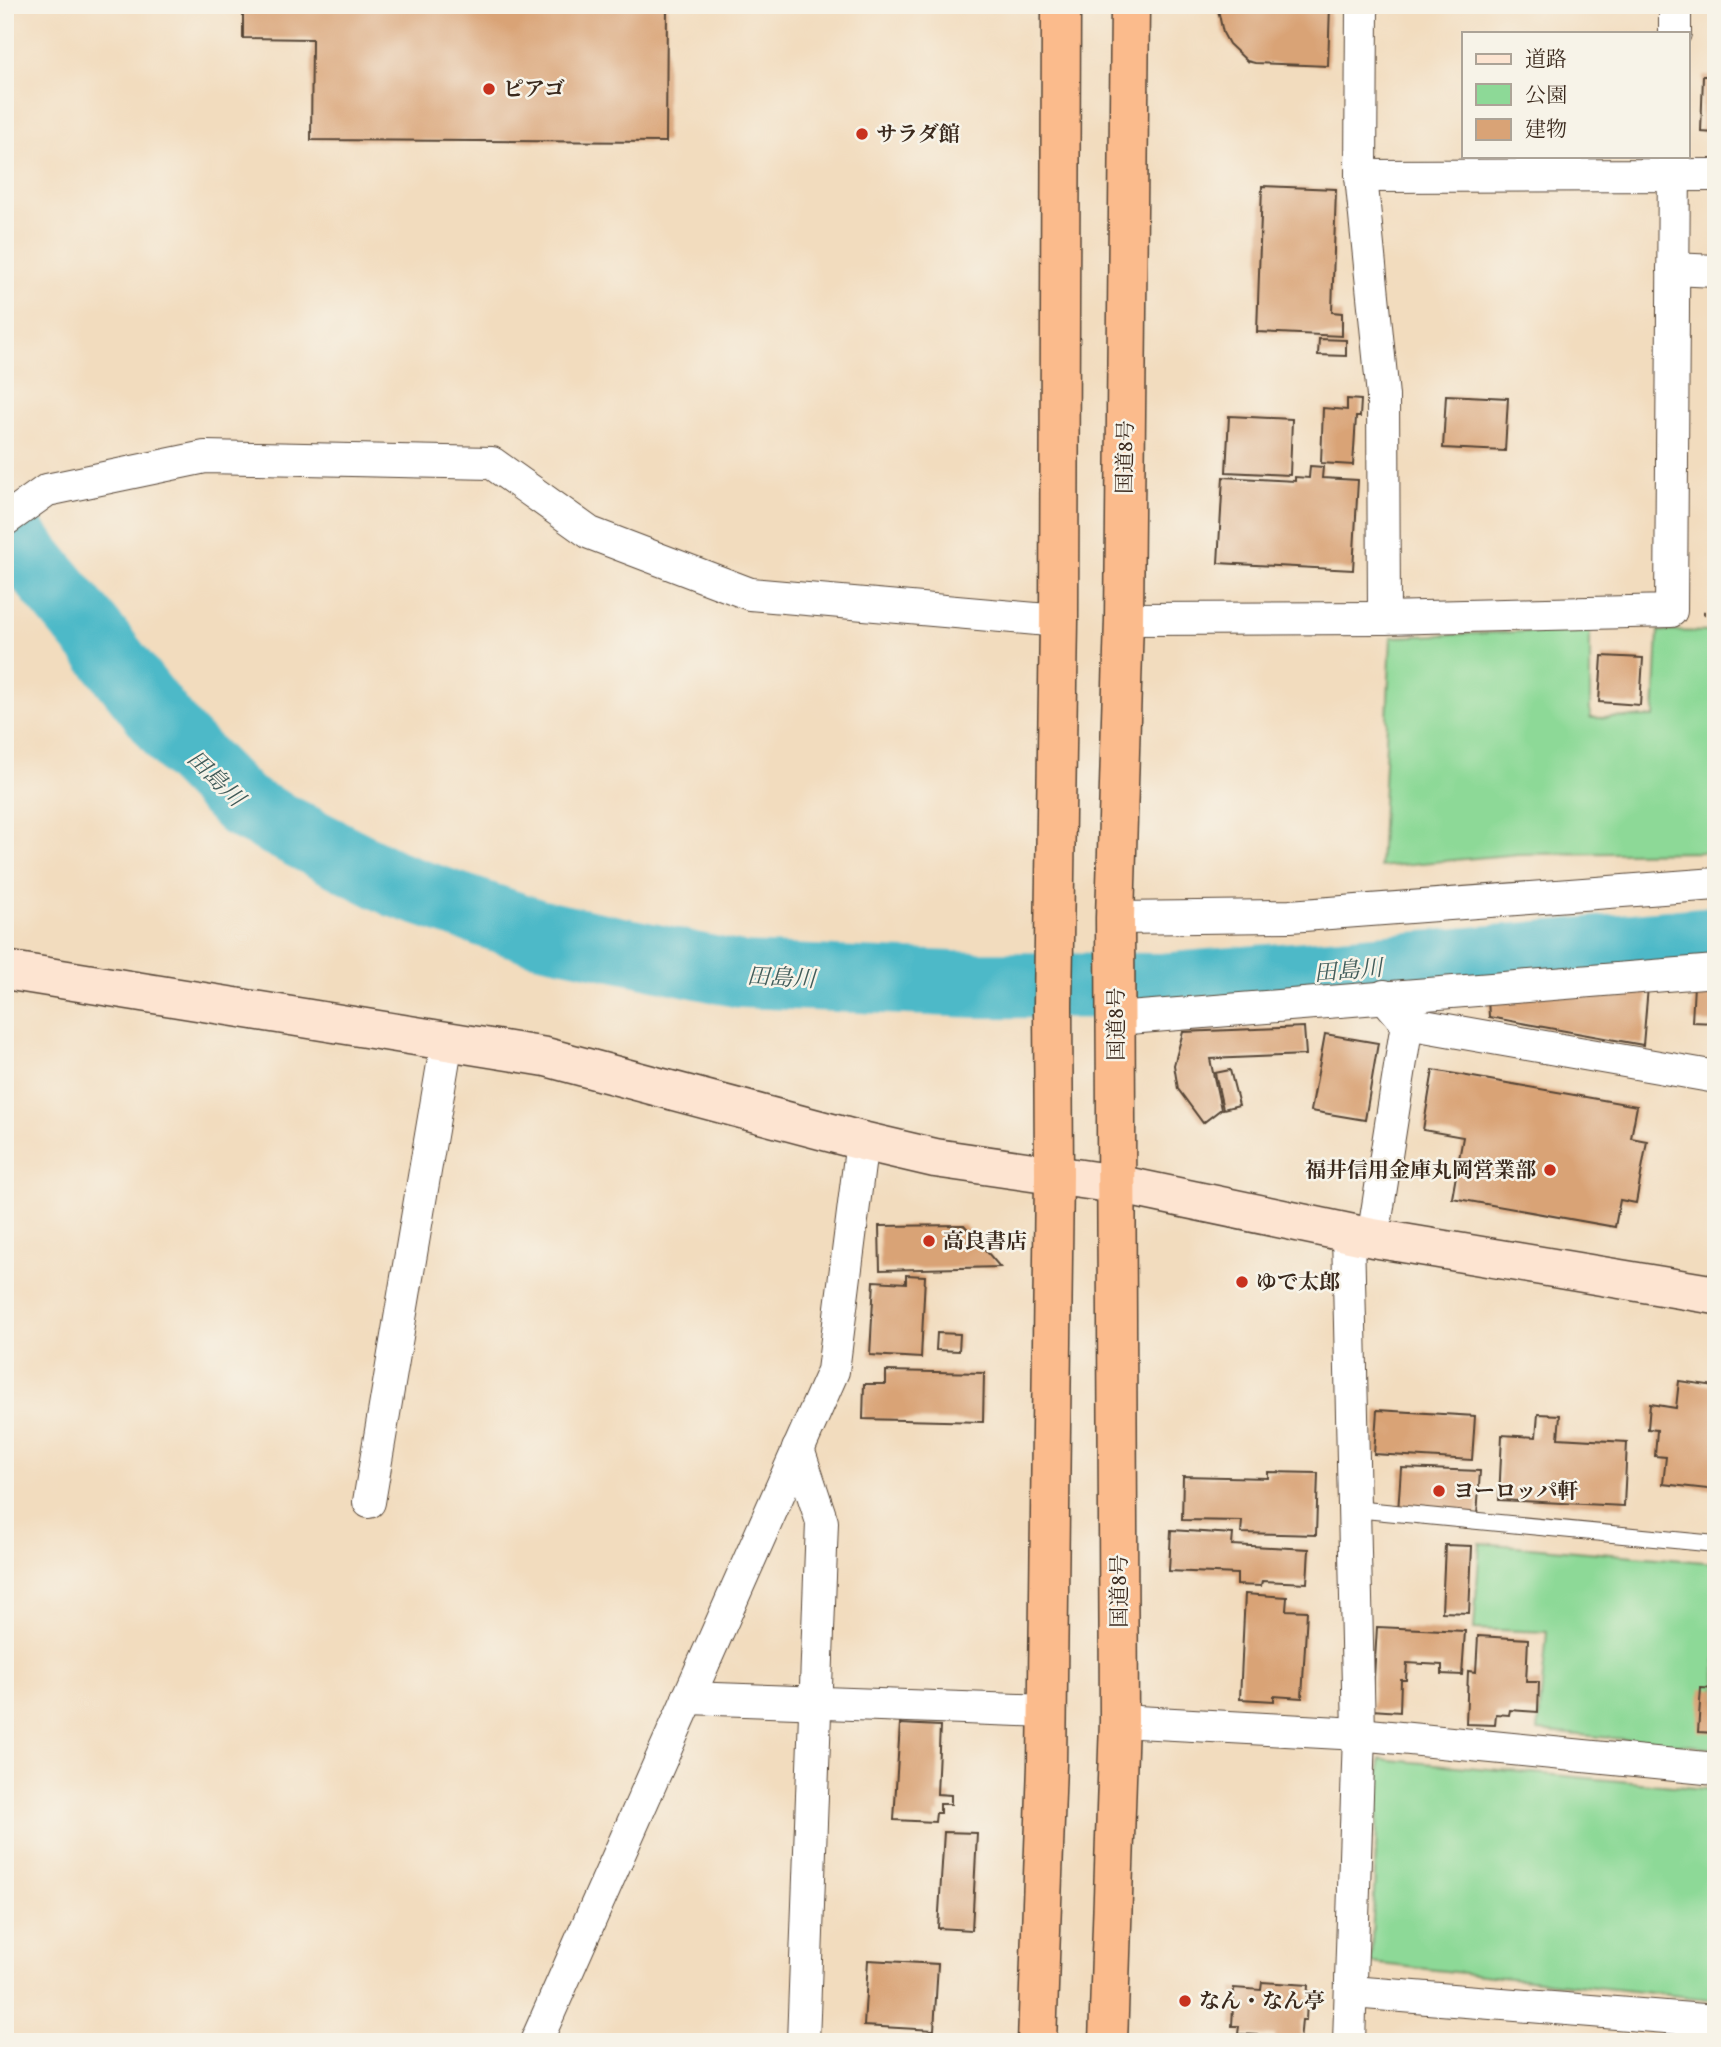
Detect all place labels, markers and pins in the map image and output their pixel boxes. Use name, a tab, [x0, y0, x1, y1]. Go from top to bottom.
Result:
place label: ピアゴ	[503, 76, 565, 105]
marker: ピアゴ	[481, 81, 497, 97]
place label: サラダ館	[876, 121, 960, 150]
marker: サラダ館	[854, 126, 870, 142]
place label: 福井信用金庫丸岡営業部	[1305, 1157, 1536, 1186]
marker: 福井信用金庫丸岡営業部	[1542, 1162, 1558, 1178]
place label: 高良書店	[943, 1228, 1027, 1257]
marker: 高良書店	[921, 1233, 937, 1249]
place label: ゆで太郎	[1256, 1269, 1340, 1298]
marker: ゆで太郎	[1234, 1274, 1250, 1290]
place label: ヨーロッパ軒	[1453, 1478, 1579, 1507]
marker: ヨーロッパ軒	[1431, 1483, 1447, 1499]
place label: なん・なん亭	[1199, 1988, 1325, 2017]
marker: なん・なん亭	[1177, 1993, 1193, 2009]

